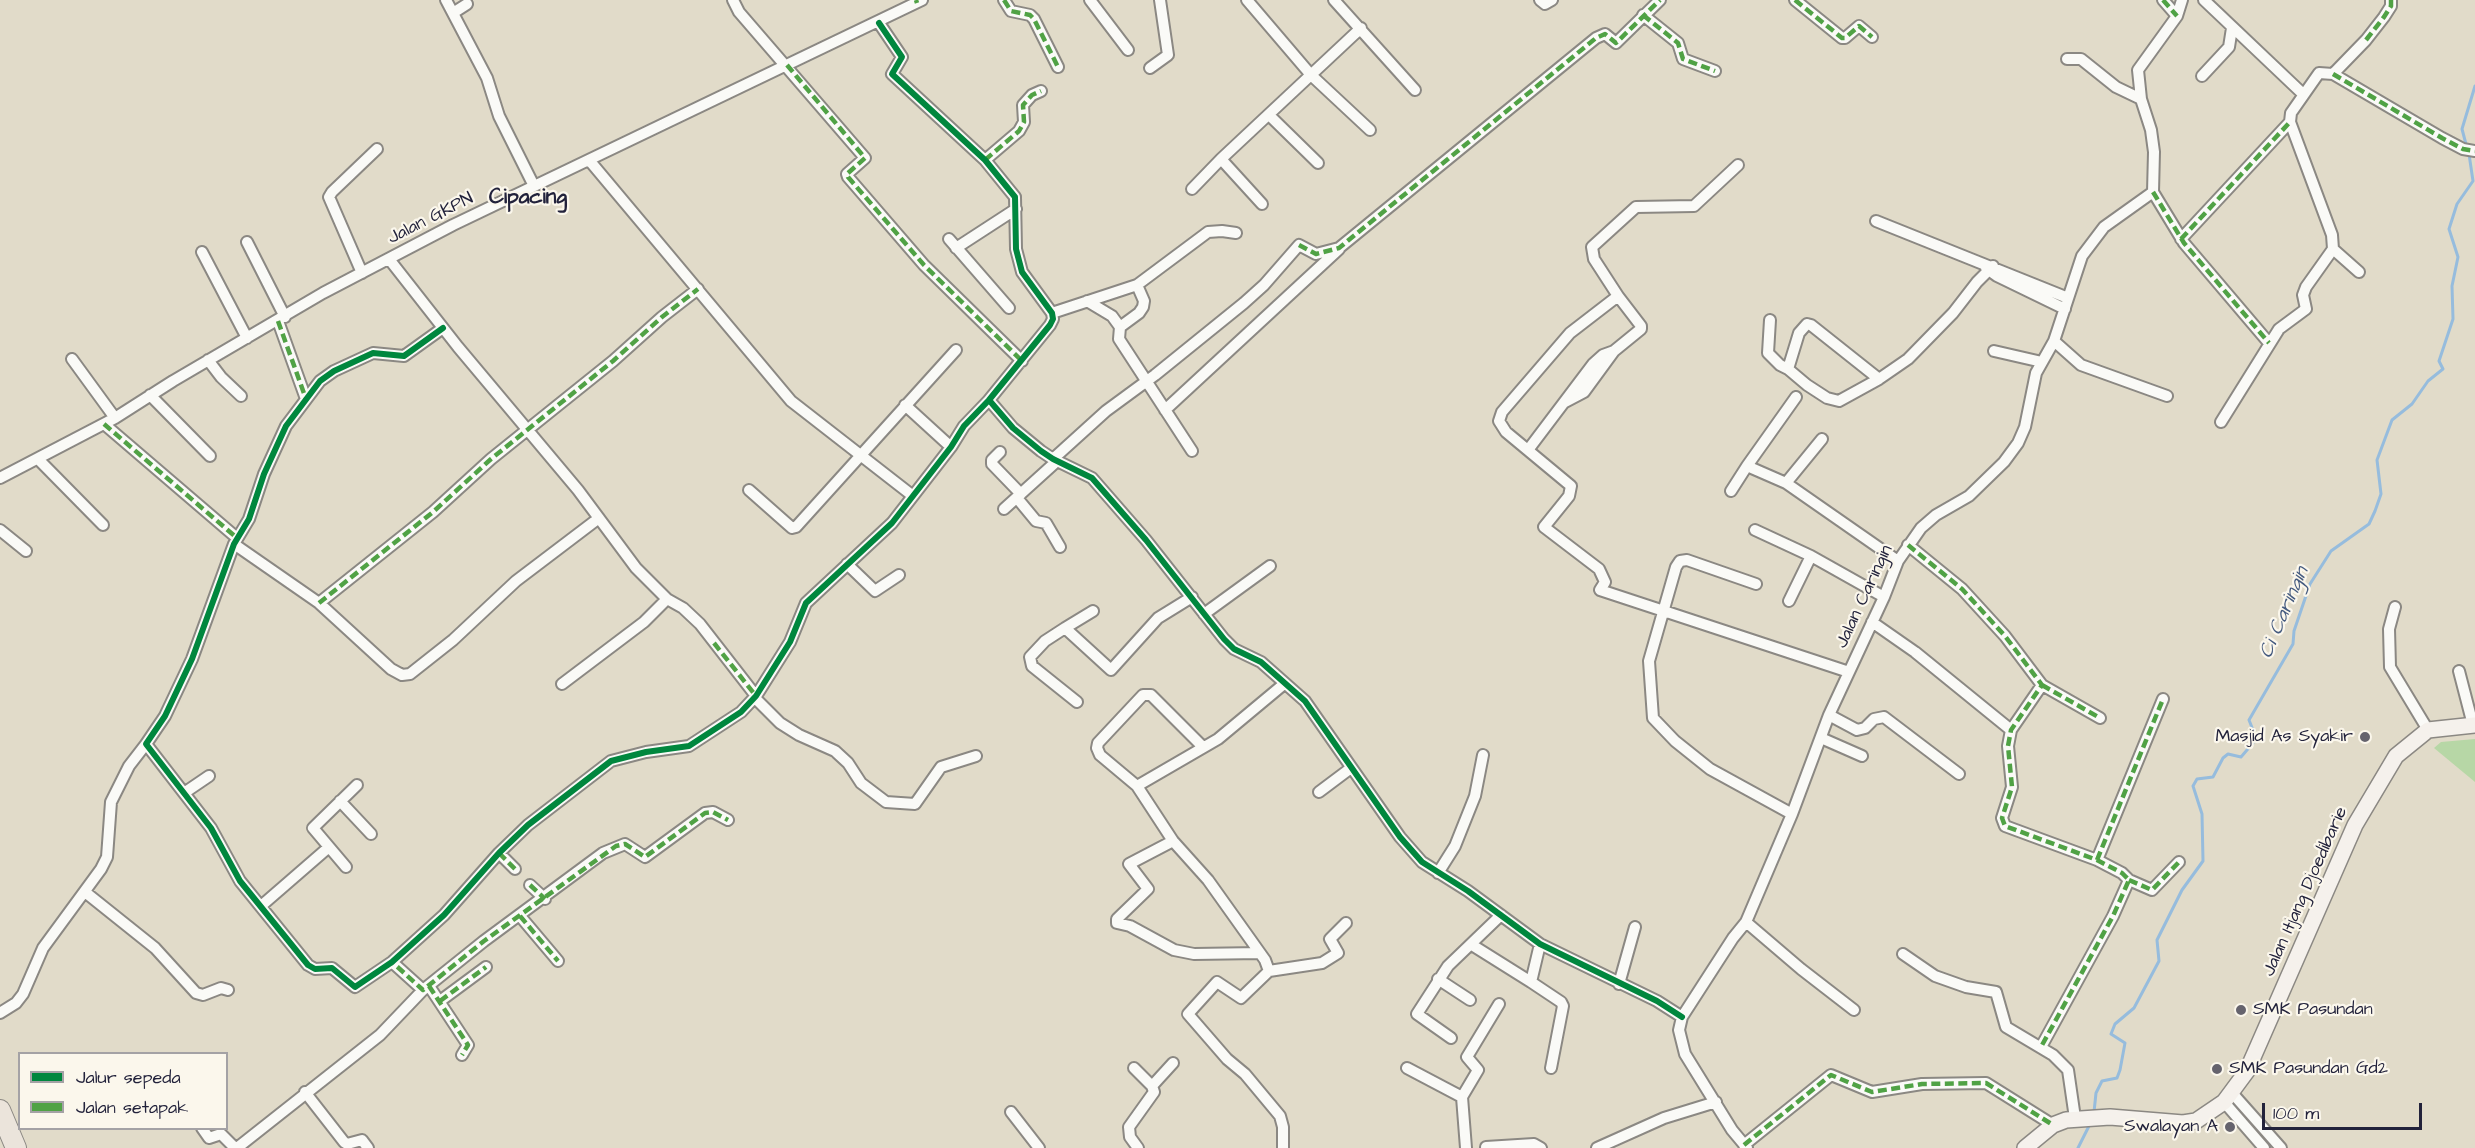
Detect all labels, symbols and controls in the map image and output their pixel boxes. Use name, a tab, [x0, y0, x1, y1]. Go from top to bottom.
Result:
district label: Cipacing	[489, 186, 567, 212]
street label: Jalan GKPN	[385, 188, 477, 250]
street label: Jalan Caringin	[1832, 542, 1898, 652]
water label: Ci Caringin	[2255, 564, 2315, 662]
place label: Masjid As Syakir	[2215, 726, 2353, 748]
marker: Masjid As Syakir	[2358, 730, 2372, 744]
street label: Jalan Itjang Djoedibarie	[2259, 804, 2353, 980]
place label: SMK Pasundan	[2253, 999, 2373, 1021]
marker: SMK Pasundan	[2234, 1003, 2248, 1017]
legend	[18, 1052, 228, 1130]
place label: SMK Pasundan Gd2	[2229, 1058, 2388, 1080]
marker: SMK Pasundan Gd2	[2210, 1062, 2224, 1076]
text: Jalur sepeda	[76, 1065, 181, 1090]
scale bar	[2265, 1091, 2426, 1129]
text: Jalan setapak	[76, 1095, 188, 1120]
text: 100 m	[2273, 1101, 2319, 1126]
place label: Swalayan A	[2124, 1116, 2218, 1138]
marker: Swalayan A	[2223, 1120, 2237, 1134]

